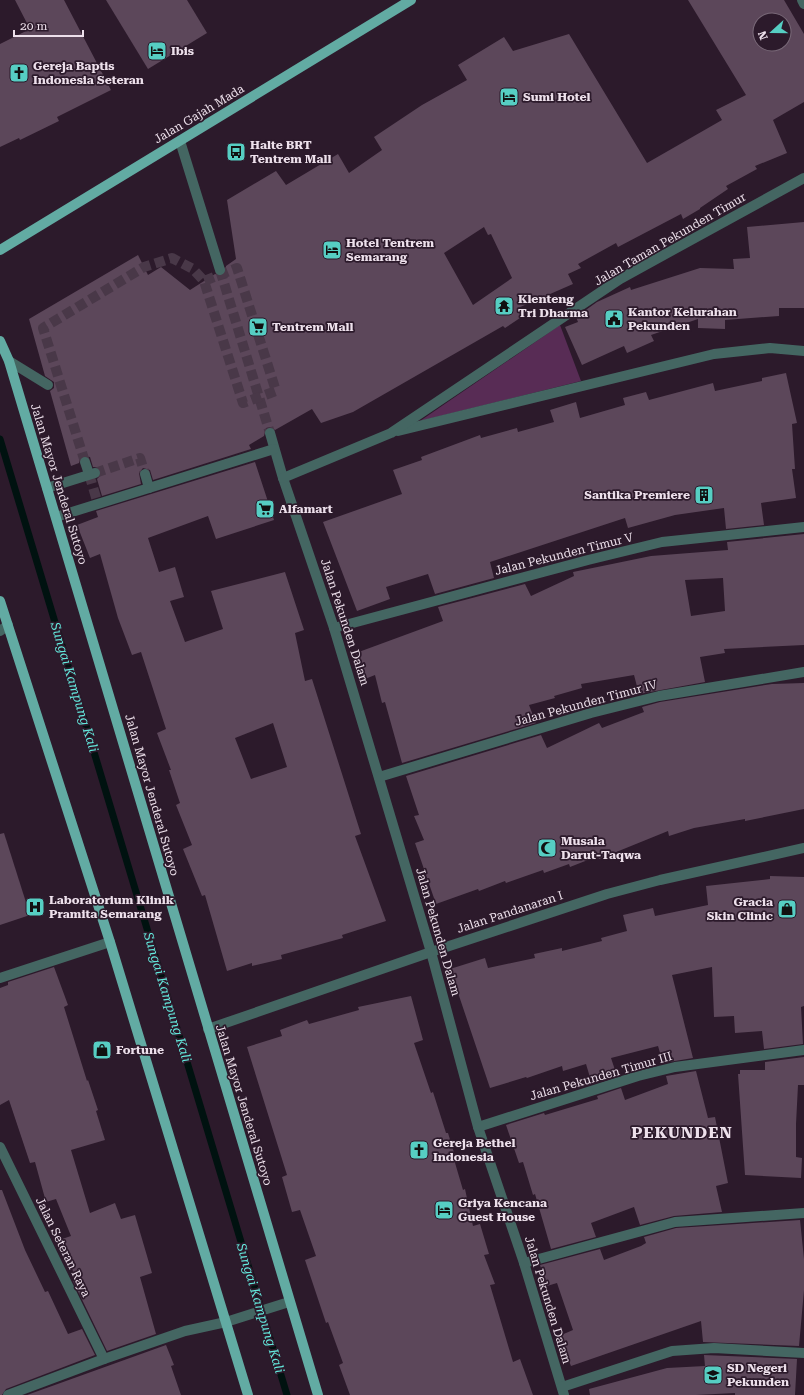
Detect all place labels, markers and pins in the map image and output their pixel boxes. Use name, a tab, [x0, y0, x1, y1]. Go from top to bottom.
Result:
hotel icon: Ibis	[146, 40, 168, 62]
place label: Ibis	[171, 44, 194, 58]
place label: Gereja Baptis Indonesia Seteran	[33, 59, 144, 87]
church icon: Gereja Baptis Indonesia Seteran	[8, 62, 30, 84]
hotel icon: Sumi Hotel	[498, 86, 520, 108]
place label: Sumi Hotel	[523, 90, 590, 104]
place label: Halte BRT Tentrem Mall	[250, 138, 331, 166]
bus stop icon: Halte BRT Tentrem Mall	[225, 141, 247, 163]
place label: Hotel Tentrem Semarang	[346, 236, 434, 264]
hotel icon: Hotel Tentrem Semarang	[321, 239, 343, 261]
place label: Klenteng Tri Dharma	[518, 292, 588, 320]
temple icon: Klenteng Tri Dharma	[493, 295, 515, 317]
place label: Kantor Kelurahan Pekunden	[628, 305, 737, 333]
public building icon: Kantor Kelurahan Pekunden	[603, 308, 625, 330]
supermarket icon: Tentrem Mall	[247, 316, 269, 338]
place label: Tentrem Mall	[272, 320, 353, 334]
building icon: Santika Premiere	[693, 484, 715, 506]
place label: Santika Premiere	[584, 488, 690, 502]
supermarket icon: Alfamart	[254, 498, 276, 520]
place label: Alfamart	[279, 502, 333, 516]
place label: Musala Darut-Taqwa	[561, 834, 641, 862]
mosque icon: Musala Darut-Taqwa	[536, 837, 558, 859]
place label: Laboratorium Klinik Pramita Semarang	[49, 893, 175, 921]
place label: Gracia Skin Clinic	[707, 895, 773, 923]
hospital icon: Laboratorium Klinik Pramita Semarang	[24, 896, 46, 918]
shop icon: Gracia Skin Clinic	[776, 898, 798, 920]
shop icon: Fortune	[91, 1039, 113, 1061]
place label: Fortune	[116, 1043, 164, 1057]
place label: Gereja Bethel Indonesia	[433, 1136, 515, 1164]
church icon: Gereja Bethel Indonesia	[408, 1139, 430, 1161]
place label: Griya Kencana Guest House	[458, 1196, 547, 1224]
hotel icon: Griya Kencana Guest House	[433, 1199, 455, 1221]
place label: SD Negeri Pekunden	[727, 1361, 789, 1389]
school or university icon: SD Negeri Pekunden	[702, 1364, 724, 1386]

